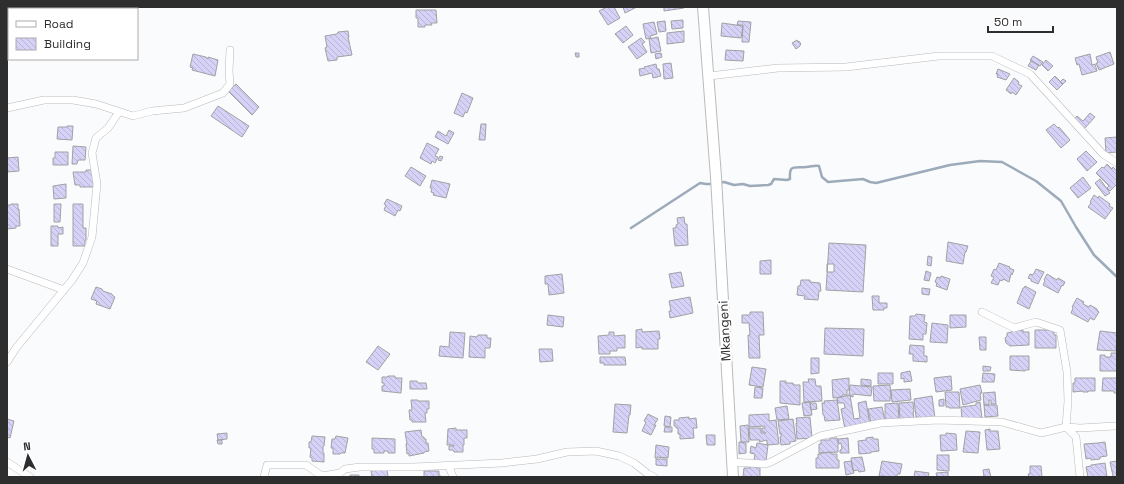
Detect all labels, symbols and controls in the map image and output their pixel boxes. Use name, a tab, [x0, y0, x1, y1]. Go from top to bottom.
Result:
legend	[8, 8, 138, 60]
scale bar	[988, 8, 1053, 34]
text: 50 m	[994, 14, 1022, 30]
text: Road	[44, 16, 73, 32]
text: Building	[44, 36, 91, 52]
street label: Mkangeni	[714, 300, 735, 362]
north arrow	[8, 436, 48, 476]
text: N	[23, 439, 31, 453]

